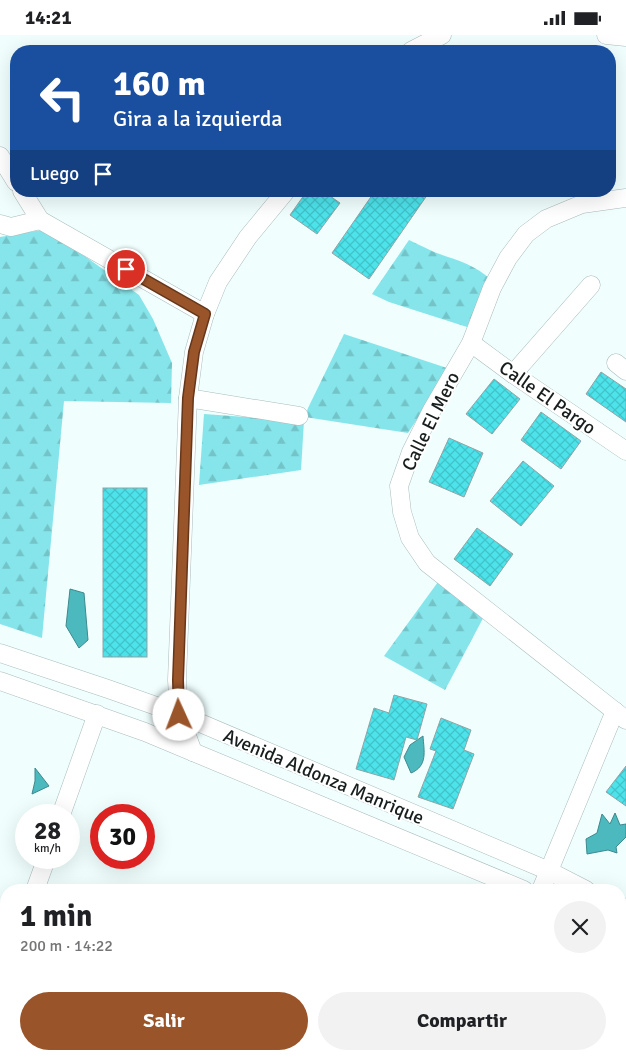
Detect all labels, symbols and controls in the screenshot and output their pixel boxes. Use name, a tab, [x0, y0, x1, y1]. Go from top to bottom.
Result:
text: 14:21	[25, 6, 72, 30]
text: 160 m	[113, 62, 206, 105]
icon: left	[30, 65, 95, 130]
text: Gira a la izquierda	[113, 105, 282, 132]
icon: arrive	[89, 160, 117, 188]
text: Luego	[30, 162, 79, 186]
pin	[105, 248, 147, 290]
icon: arrive	[112, 255, 140, 283]
street label: Calle El Pargo	[494, 356, 601, 440]
street label: Calle El Mero	[397, 368, 465, 475]
position arrow	[152, 688, 204, 740]
street label: Avenida Aldonza Manrique	[220, 724, 428, 830]
speed limit sign: 30	[90, 804, 155, 869]
text: 28	[34, 815, 61, 846]
text: km/h	[34, 841, 61, 856]
text: 1 min	[20, 898, 92, 935]
button: close	[554, 901, 606, 953]
text: 200 m · 14:22	[20, 936, 113, 956]
button: Salir	[20, 992, 308, 1050]
button: Compartir	[318, 992, 606, 1050]

